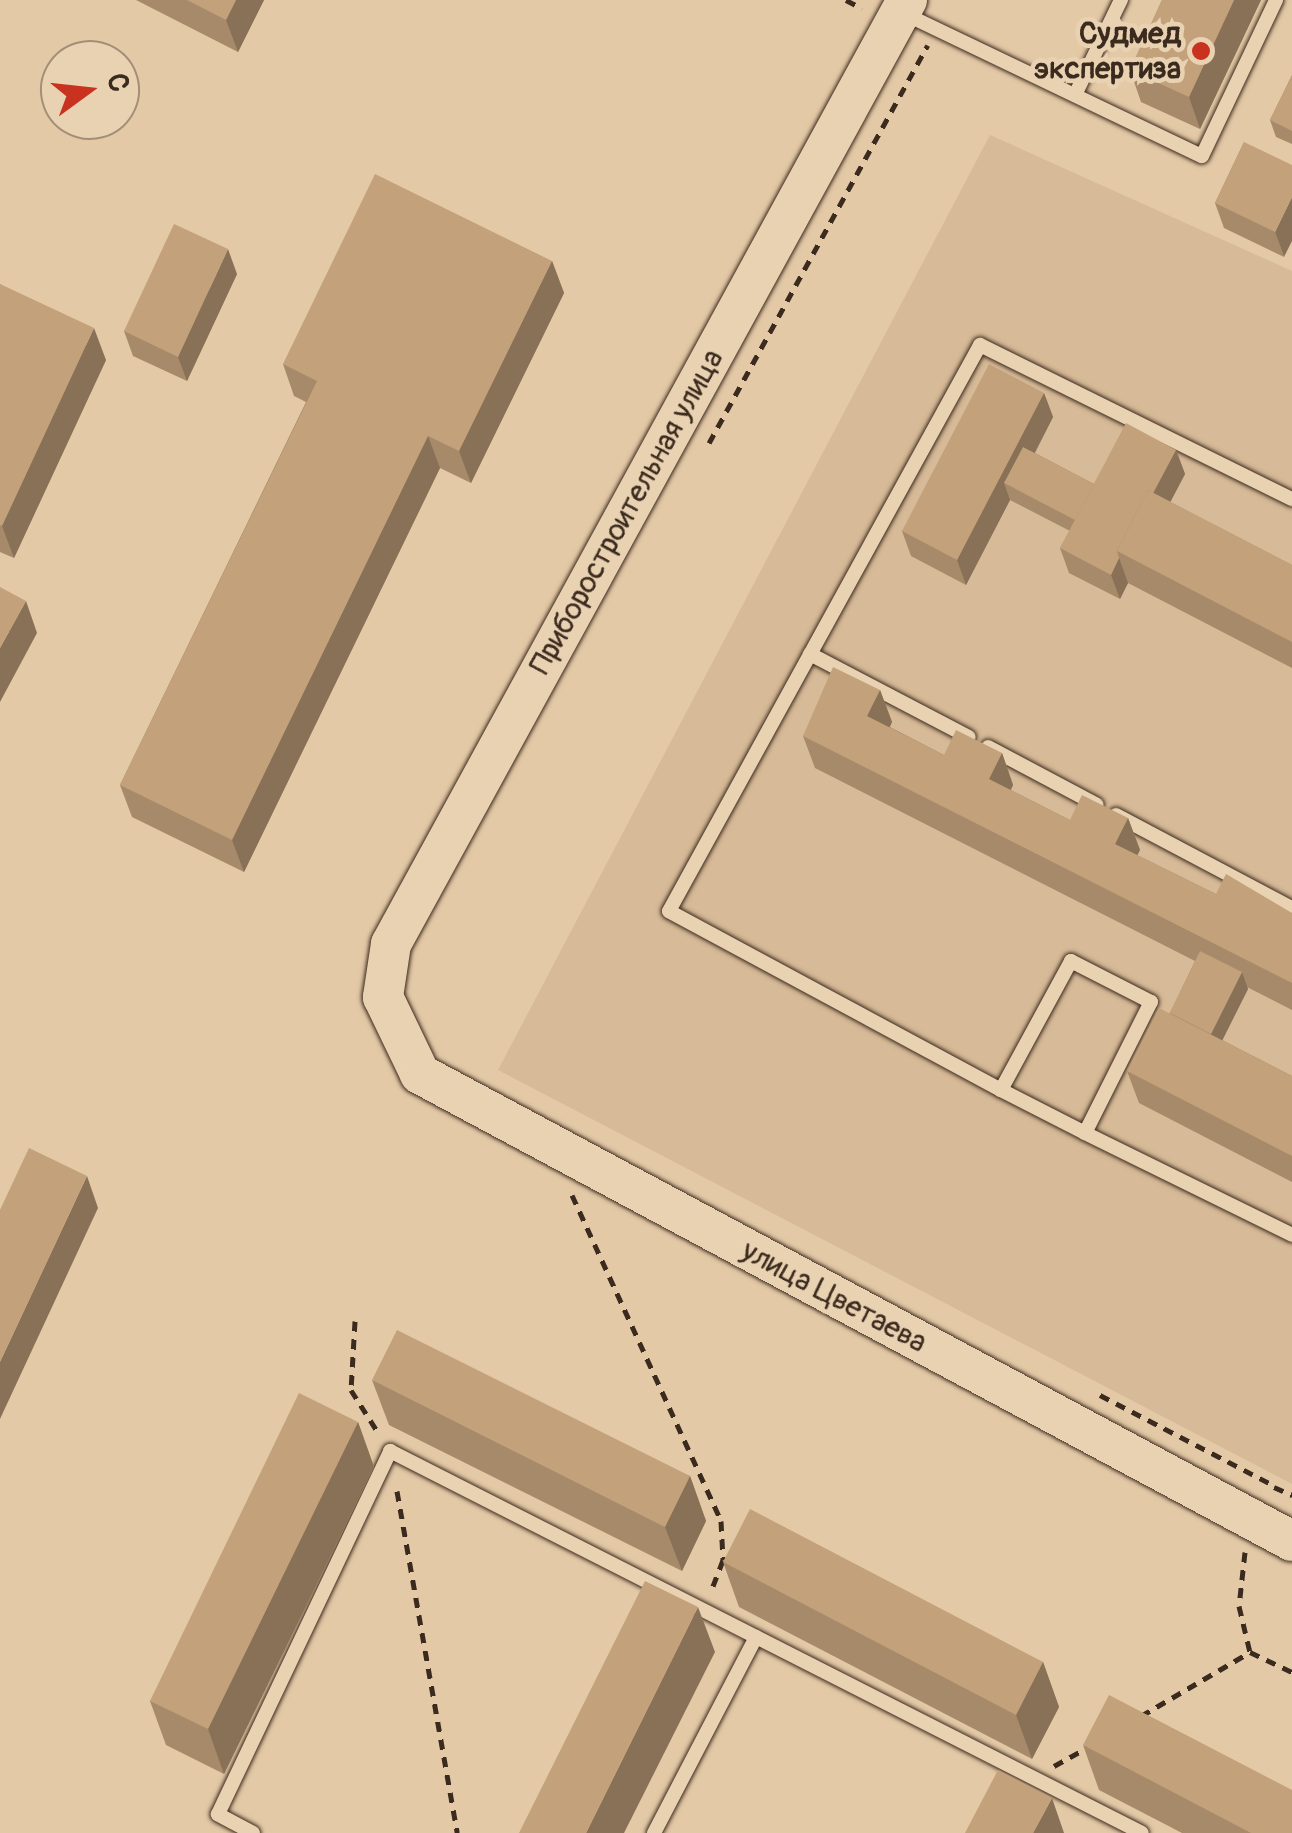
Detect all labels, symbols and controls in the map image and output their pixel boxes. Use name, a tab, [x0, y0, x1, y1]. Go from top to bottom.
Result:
place label: Судмед экспертиза	[1033, 16, 1181, 86]
north arrow	[40, 40, 140, 140]
marker: Судмед экспертиза	[1190, 40, 1212, 62]
text: С	[98, 70, 137, 95]
street label: Приборостроительная улица	[523, 343, 731, 681]
street label: улица Цветаева	[735, 1233, 933, 1361]

